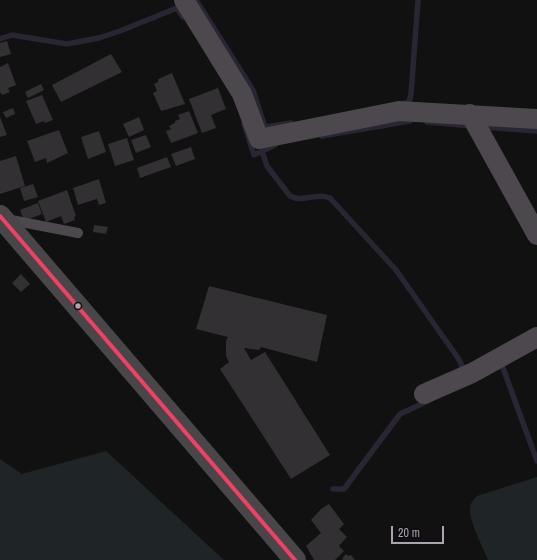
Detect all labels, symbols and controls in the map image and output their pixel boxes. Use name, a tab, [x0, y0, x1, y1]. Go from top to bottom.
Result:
unlabelled marker	[73, 301, 83, 311]
scale bar	[393, 518, 446, 544]
text: 20 m	[398, 525, 420, 541]

